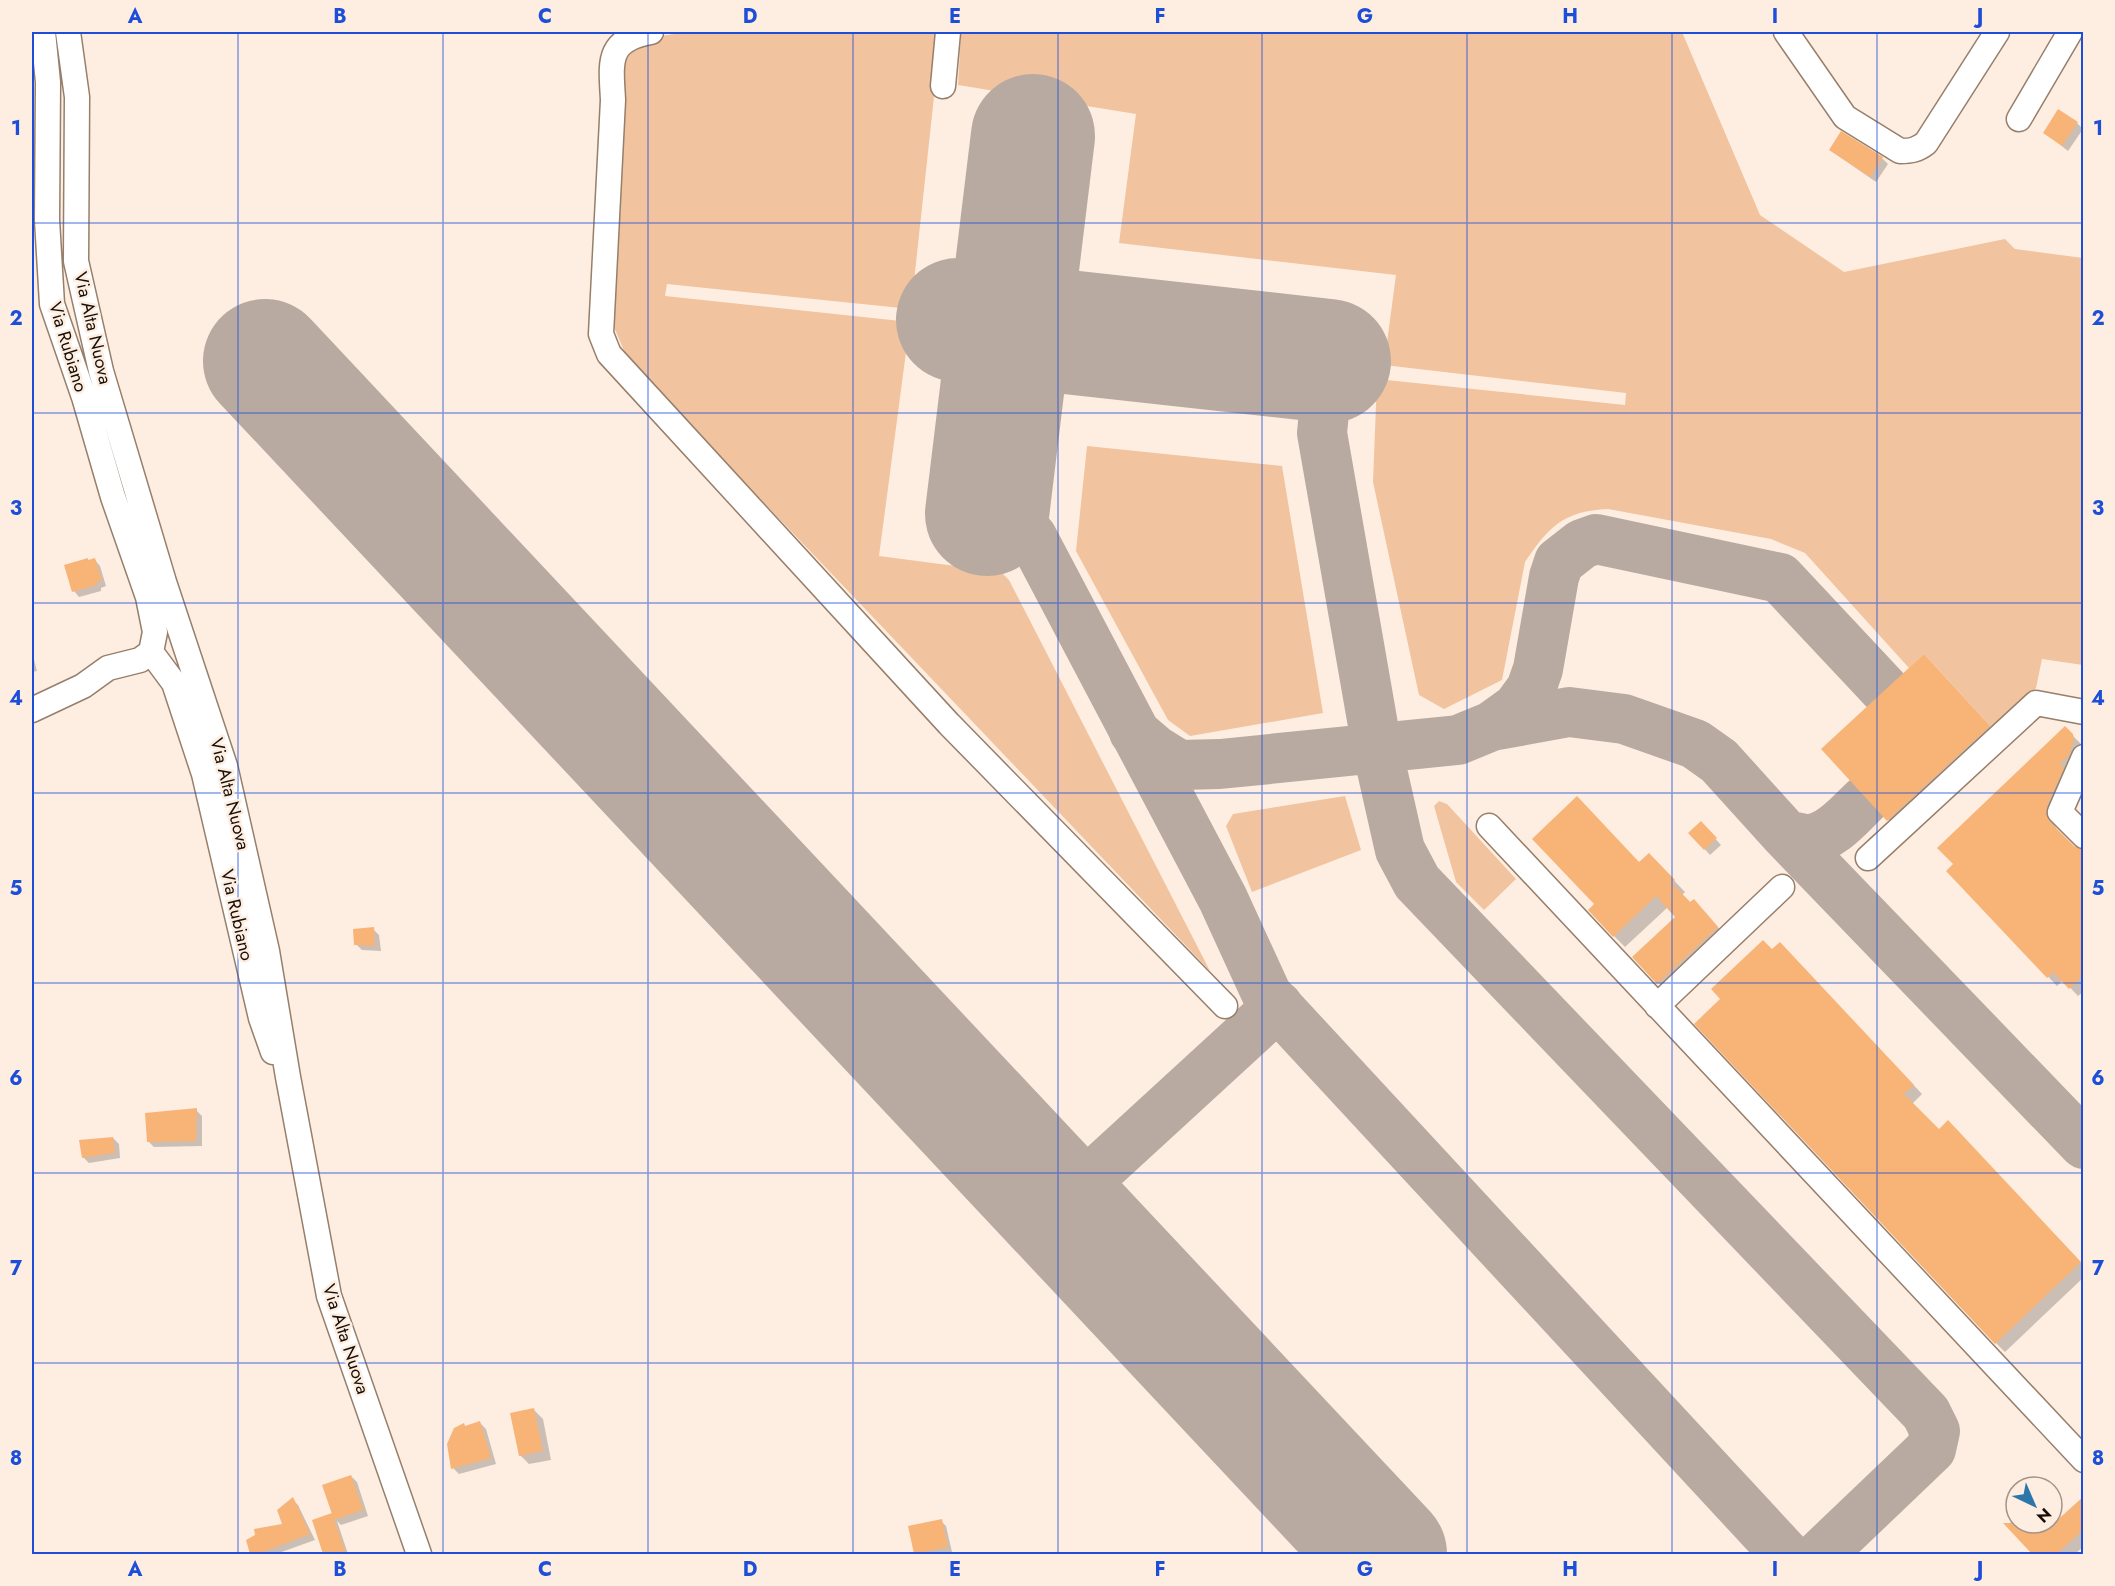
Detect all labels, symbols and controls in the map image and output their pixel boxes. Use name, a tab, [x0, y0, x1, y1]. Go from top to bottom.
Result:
text: A	[127, 2, 143, 31]
text: B	[333, 2, 347, 31]
text: C	[538, 2, 552, 31]
text: D	[743, 2, 757, 31]
text: E	[949, 2, 961, 31]
text: F	[1154, 2, 1166, 31]
text: G	[1357, 2, 1373, 31]
text: H	[1562, 2, 1578, 31]
text: I	[1772, 2, 1778, 31]
text: J	[1973, 2, 1983, 31]
text: 1	[11, 114, 21, 143]
text: 1	[2093, 114, 2103, 143]
street label: Via Alta Nuova	[67, 269, 119, 387]
street label: Via Rubiano	[42, 299, 94, 395]
text: 2	[9, 304, 23, 333]
text: 2	[2091, 304, 2105, 333]
text: 3	[10, 494, 22, 523]
text: 3	[2092, 494, 2104, 523]
text: 4	[9, 684, 23, 713]
text: 4	[2091, 684, 2105, 713]
street label: Via Alta Nuova	[204, 735, 256, 853]
street label: Via Rubiano	[214, 867, 260, 963]
text: 5	[10, 874, 23, 903]
text: 5	[2092, 874, 2105, 903]
text: 6	[9, 1064, 23, 1093]
text: 6	[2091, 1064, 2105, 1093]
text: 7	[10, 1254, 23, 1283]
text: 7	[2092, 1254, 2105, 1283]
street label: Via Alta Nuova	[316, 1281, 376, 1397]
text: 8	[10, 1444, 22, 1473]
text: 8	[2092, 1444, 2104, 1473]
north arrow	[2004, 1475, 2064, 1535]
text: N	[2032, 1503, 2057, 1528]
text: A	[127, 1555, 143, 1584]
text: B	[333, 1555, 347, 1584]
text: C	[538, 1555, 552, 1584]
text: D	[743, 1555, 757, 1584]
text: E	[949, 1555, 961, 1584]
text: F	[1154, 1555, 1166, 1584]
text: G	[1357, 1555, 1373, 1584]
text: H	[1562, 1555, 1578, 1584]
text: I	[1772, 1555, 1778, 1584]
text: J	[1973, 1555, 1983, 1584]

